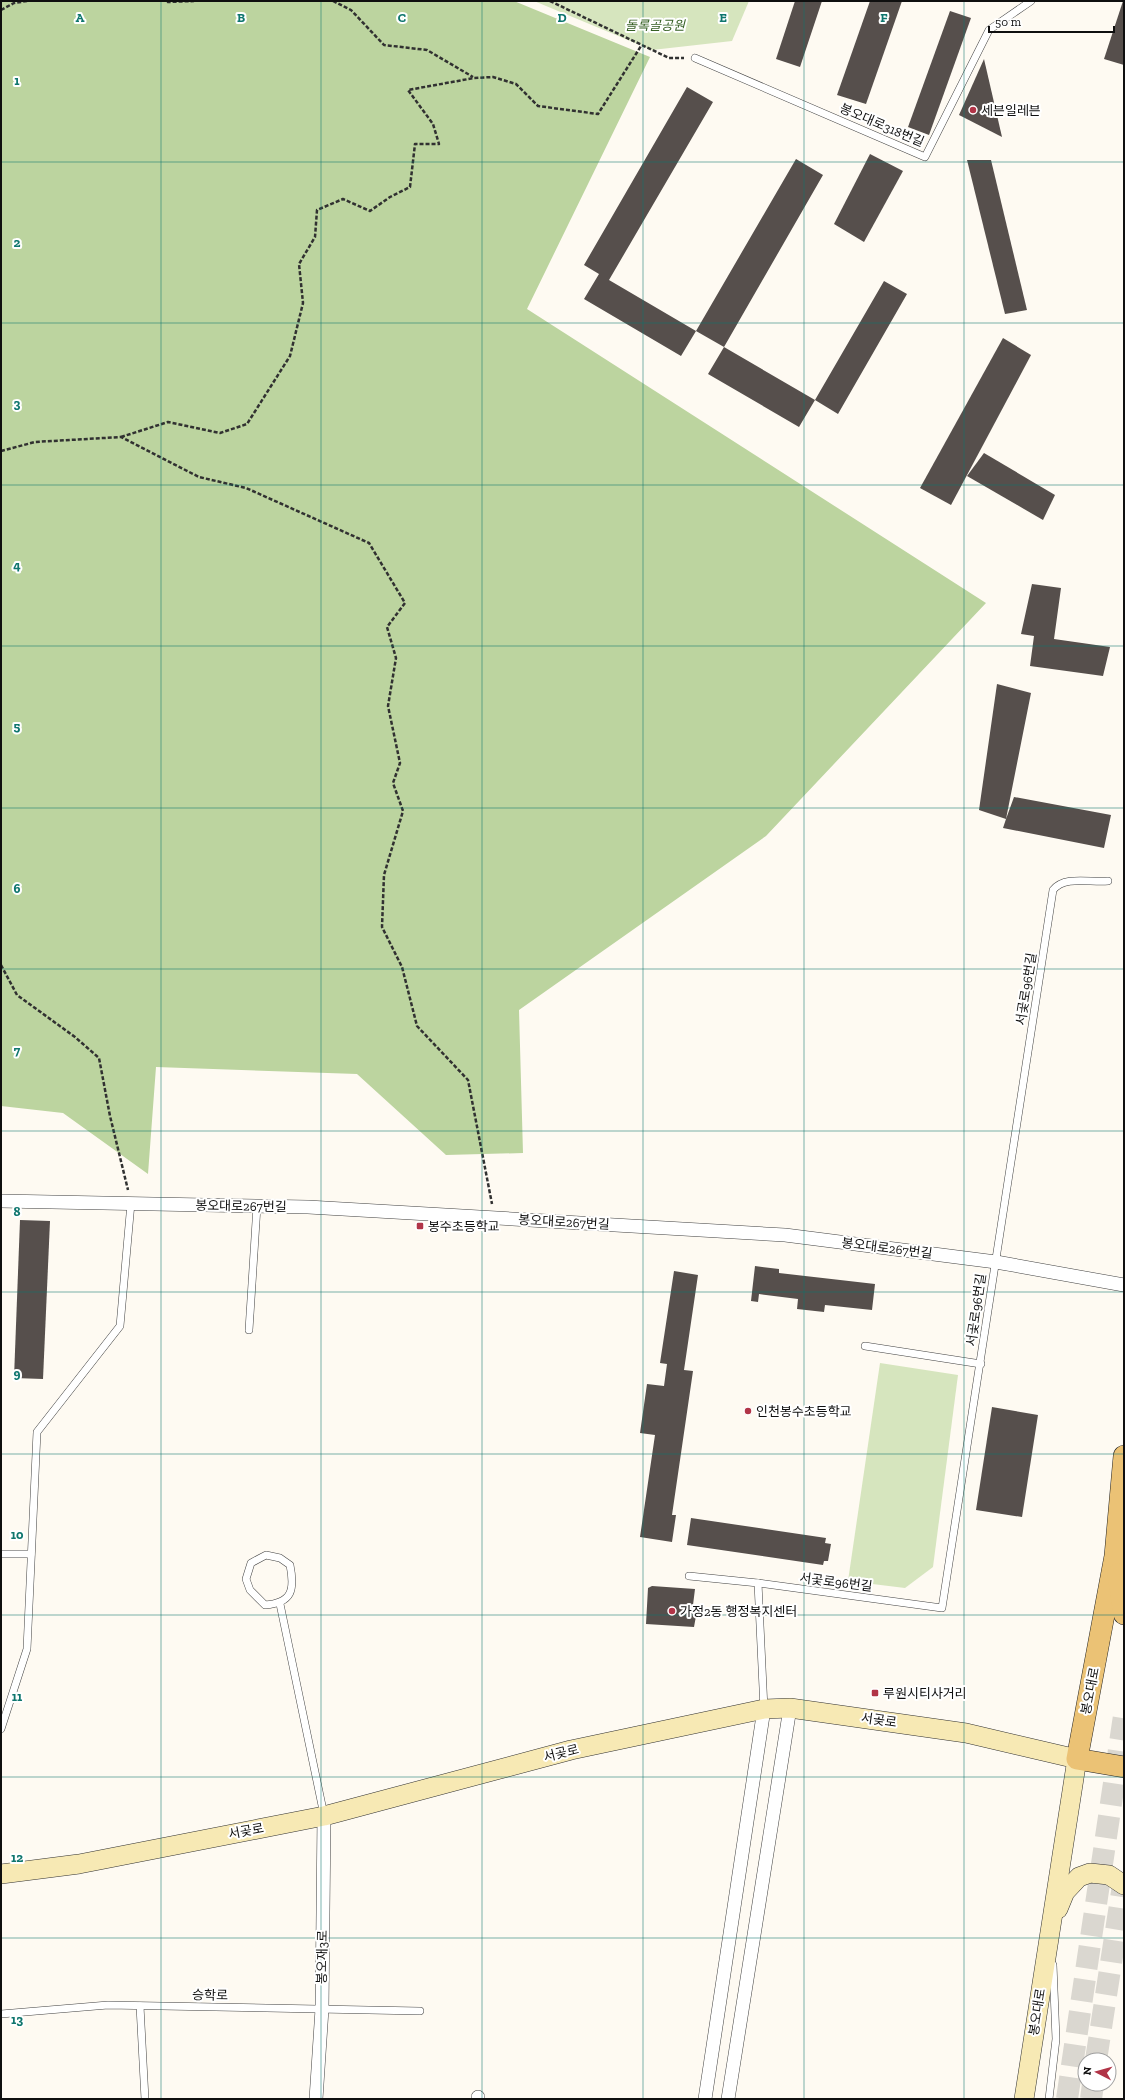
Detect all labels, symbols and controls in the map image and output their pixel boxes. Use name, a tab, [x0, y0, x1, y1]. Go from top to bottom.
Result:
scale bar	[989, 8, 1114, 34]
text: A	[76, 10, 85, 25]
text: B	[237, 10, 245, 25]
text: C	[398, 10, 406, 25]
text: D	[557, 10, 567, 25]
text: E	[719, 10, 727, 25]
text: F	[880, 10, 888, 25]
text: 50 m	[995, 15, 1022, 29]
park label: 돌록골공원	[625, 18, 686, 33]
text: 1	[14, 73, 20, 88]
street label: 봉오대로318번길	[838, 100, 926, 150]
place label: 세븐일레븐	[981, 103, 1041, 118]
marker: 세븐일레븐	[968, 105, 978, 115]
text: 2	[14, 235, 21, 250]
text: 3	[14, 396, 21, 411]
text: 4	[13, 558, 21, 573]
text: 5	[14, 719, 21, 734]
text: 6	[14, 881, 21, 896]
street label: 서곷로96번길	[1013, 951, 1039, 1027]
text: 7	[14, 1043, 21, 1058]
street label: 봉오대로267번길	[195, 1198, 287, 1214]
text: 8	[13, 1204, 21, 1219]
street label: 봉오대로267번길	[518, 1212, 610, 1232]
place label: 봉수초등학교	[428, 1219, 500, 1234]
marker: 봉수초등학교	[415, 1221, 425, 1231]
street label: 봉오대로267번길	[841, 1235, 933, 1261]
street label: 서곷로96번길	[963, 1273, 989, 1347]
text: 9	[14, 1366, 21, 1381]
place label: 인천봉수초등학교	[756, 1404, 852, 1419]
marker: 인천봉수초등학교	[743, 1406, 753, 1416]
text: 10	[11, 1527, 24, 1542]
street label: 서곷로96번길	[799, 1570, 873, 1594]
place label: 가정2동 행정복지센터	[680, 1604, 797, 1619]
marker: 가정2동 행정복지센터	[667, 1606, 677, 1616]
street label: 봉오대로	[1078, 1666, 1102, 1716]
place label: 루원시티사거리	[883, 1686, 967, 1701]
marker: 루원시티사거리	[870, 1688, 880, 1698]
text: 11	[12, 1689, 23, 1704]
street label: 서곶로	[860, 1710, 898, 1730]
street label: 서곶로	[542, 1741, 580, 1765]
street label: 서곶로	[227, 1820, 265, 1842]
text: 12	[11, 1850, 23, 1865]
street label: 봉오재3로	[314, 1930, 330, 1984]
street label: 승학로	[192, 1987, 228, 2003]
street label: 봉오대로	[1026, 1987, 1048, 2037]
text: 13	[11, 2012, 23, 2027]
north arrow	[1077, 2052, 1117, 2092]
text: N	[1081, 2066, 1095, 2076]

